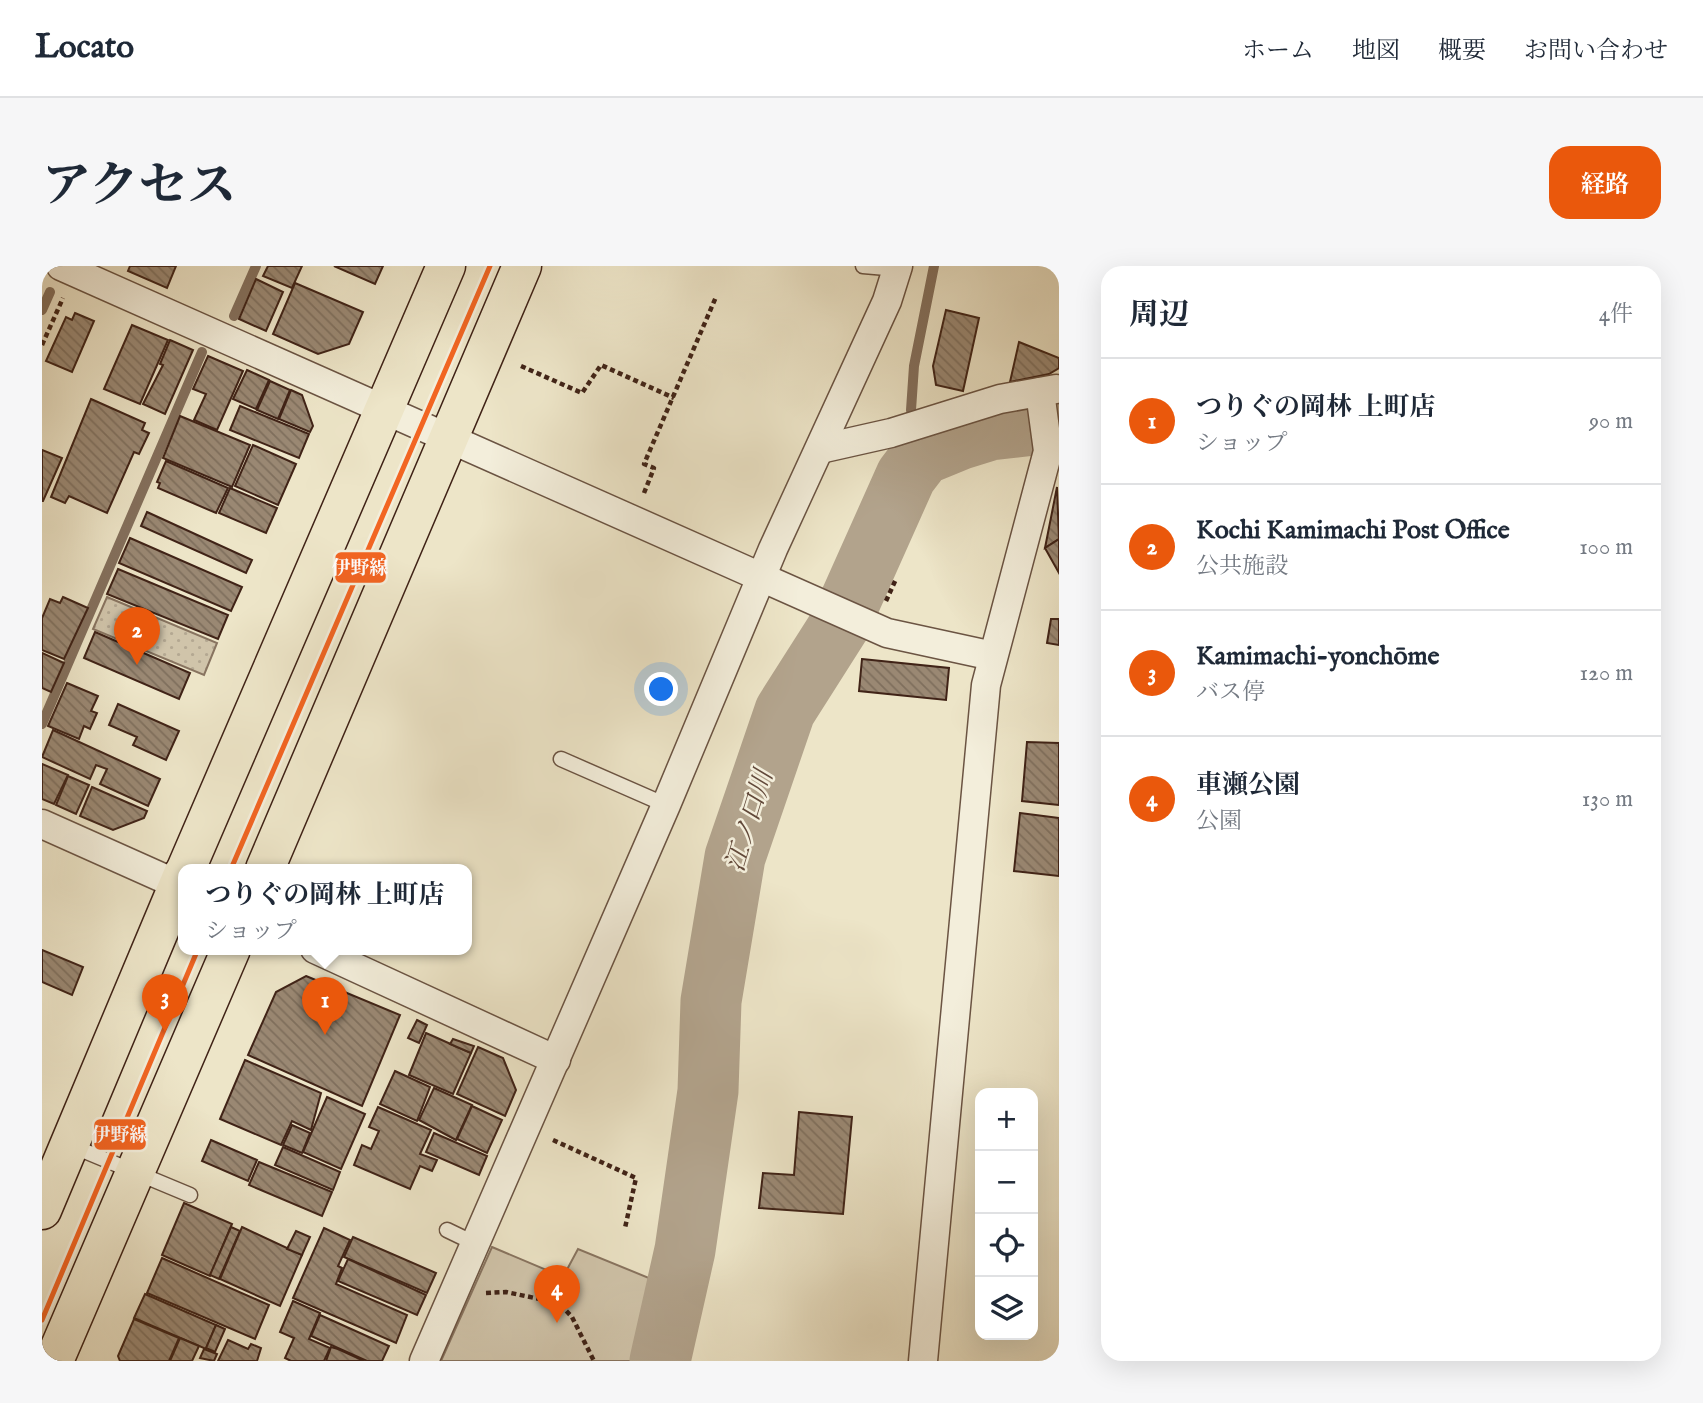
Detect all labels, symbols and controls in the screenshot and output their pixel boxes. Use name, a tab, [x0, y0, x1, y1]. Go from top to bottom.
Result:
text: Locato	[35, 27, 134, 69]
text: ホーム	[1242, 36, 1314, 67]
text: 地図	[1352, 36, 1400, 67]
text: 概要	[1438, 36, 1486, 67]
text: お問い合わせ	[1524, 36, 1668, 67]
button: 経路	[1549, 146, 1661, 219]
text: アクセス	[42, 157, 237, 219]
text: 周辺	[1129, 297, 1189, 335]
text: 4件	[1599, 300, 1633, 329]
text: つりぐの岡林 上町店	[1196, 391, 1436, 424]
text: 1	[1148, 407, 1156, 436]
text: 90 m	[1589, 407, 1633, 436]
text: ショップ	[1196, 429, 1288, 458]
text: Kochi Kamimachi Post Office	[1196, 514, 1510, 547]
text: 2	[1147, 533, 1157, 562]
text: 100 m	[1579, 533, 1633, 562]
line badge: 伊野線	[334, 551, 387, 584]
text: 公共施設	[1196, 552, 1288, 581]
text: 伊野線	[331, 557, 389, 581]
pin: 2	[114, 607, 160, 665]
text: Kamimachi-yonchōme	[1196, 640, 1439, 673]
text: 3	[1148, 659, 1156, 688]
text: 120 m	[1580, 659, 1633, 688]
your location	[644, 672, 678, 706]
text: バス停	[1196, 678, 1265, 707]
water label: 江ノ口川	[719, 764, 782, 876]
text: 車瀬公園	[1196, 769, 1300, 802]
text: 4	[1146, 785, 1158, 814]
text: 130 m	[1582, 785, 1633, 814]
text: 公園	[1196, 807, 1242, 836]
popup	[178, 864, 472, 955]
text: つりぐの岡林 上町店	[205, 879, 445, 912]
text: ショップ	[205, 917, 297, 946]
pin: 3	[142, 974, 188, 1032]
pin: 1	[302, 977, 348, 1035]
map controls	[975, 1088, 1038, 1340]
button: +	[975, 1088, 1038, 1151]
line badge: 伊野線	[93, 1118, 147, 1151]
text: 伊野線	[91, 1124, 149, 1148]
button: −	[975, 1151, 1038, 1214]
button: locate	[975, 1214, 1038, 1277]
pin: 4	[534, 1265, 580, 1323]
button: layers	[975, 1277, 1038, 1340]

